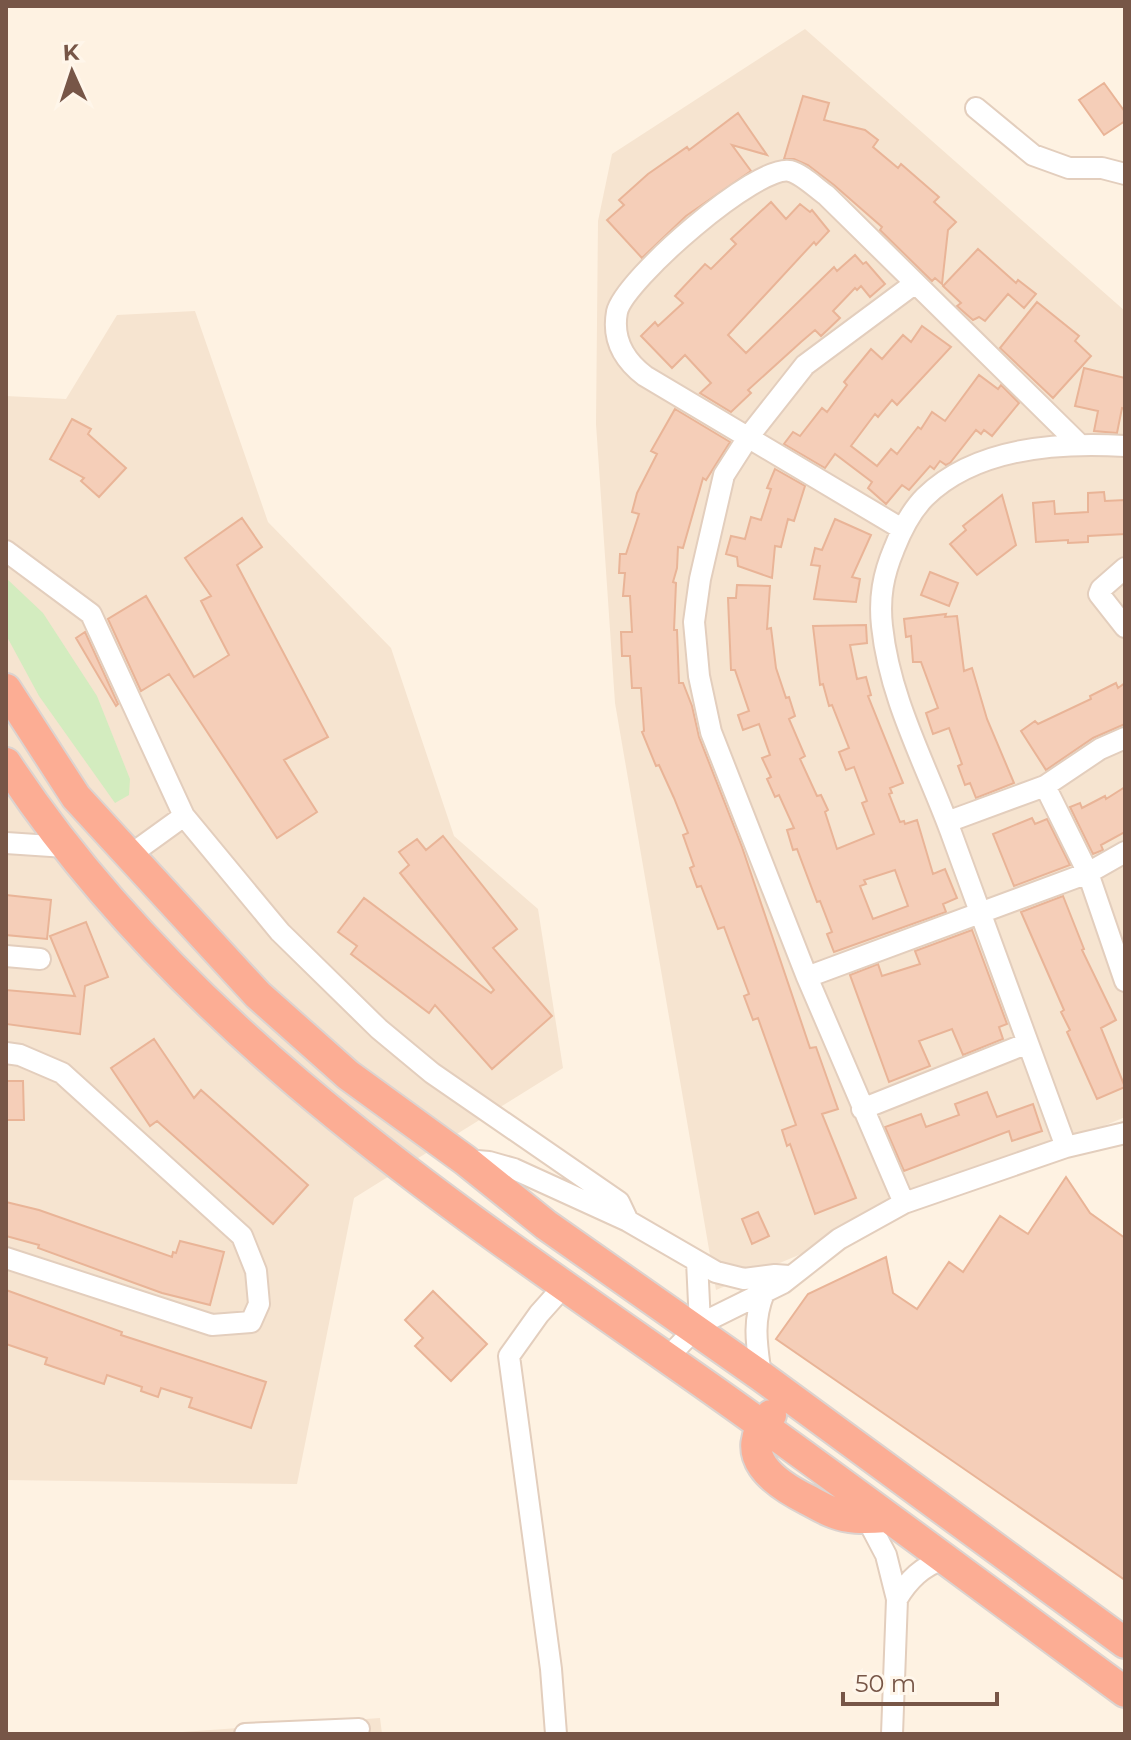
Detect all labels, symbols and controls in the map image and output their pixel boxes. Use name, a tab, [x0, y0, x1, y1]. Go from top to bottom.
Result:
north arrow	[32, 32, 112, 112]
text: K	[62, 39, 81, 66]
scale bar	[843, 1656, 997, 1706]
text: 50 m	[855, 1669, 916, 1698]

